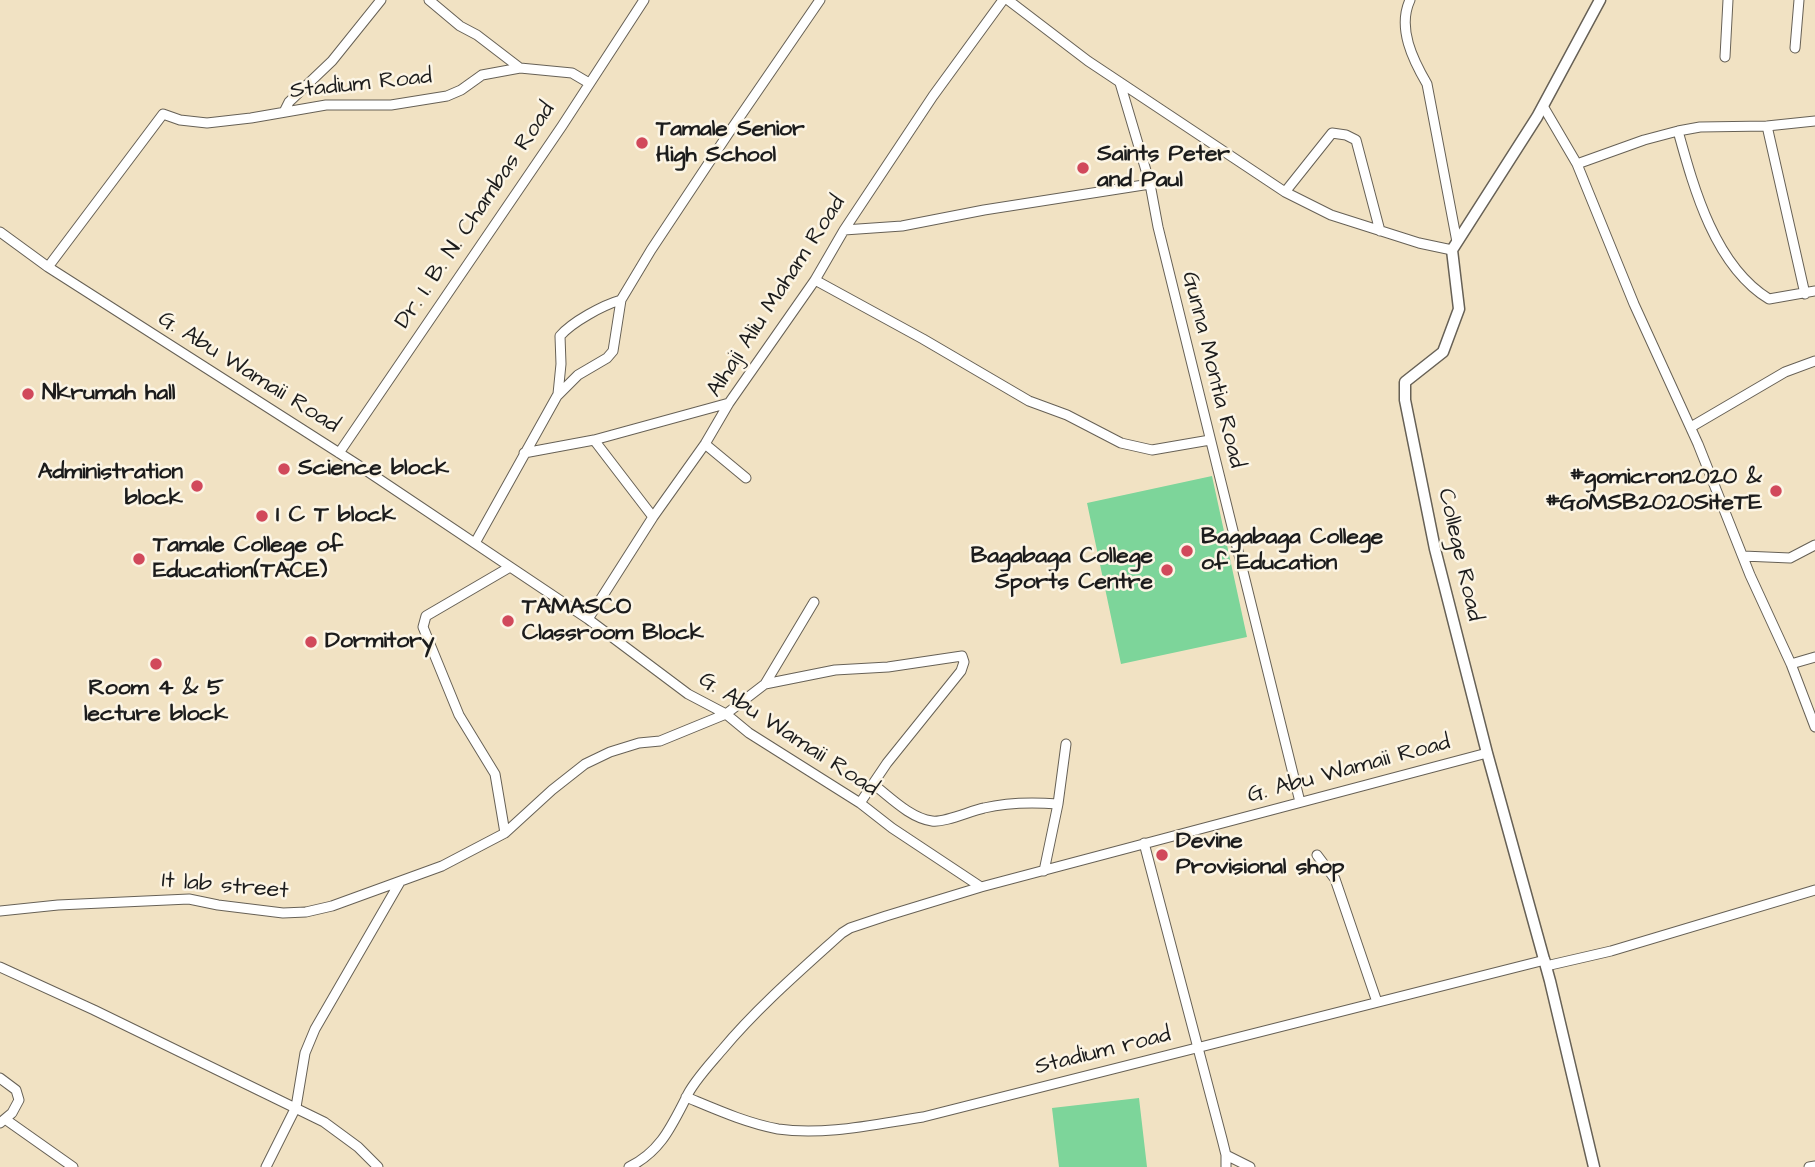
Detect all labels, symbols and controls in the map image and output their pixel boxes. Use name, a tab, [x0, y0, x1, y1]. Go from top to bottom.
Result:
street label: Stadium Road	[289, 64, 433, 106]
street label: Dr. I. B. N. Chambas Road	[390, 98, 562, 334]
place label: Tamale Senior High School	[656, 116, 805, 170]
marker: Tamale Senior High School	[634, 135, 650, 151]
place label: Saints Peter and Paul	[1097, 141, 1230, 195]
marker: Saints Peter and Paul	[1075, 160, 1091, 176]
street label: Alhaji Aliu Maham Road	[702, 191, 852, 403]
street label: Gunna Montia Road	[1174, 269, 1250, 471]
street label: G. Abu Wamaii Road	[152, 306, 344, 440]
place label: Nkrumah hall	[42, 380, 175, 408]
marker: Nkrumah hall	[20, 386, 36, 402]
place label: Science block	[298, 455, 449, 483]
place label: Administration block	[38, 459, 183, 513]
marker: Science block	[276, 461, 292, 477]
place label: #gomicron2020 & #GoMSB2020SiteTE	[1545, 464, 1762, 518]
marker: Administration block	[189, 478, 205, 494]
marker: #gomicron2020 & #GoMSB2020SiteTE	[1768, 483, 1784, 499]
street label: College Road	[1430, 486, 1488, 624]
place label: I C T block	[276, 502, 396, 530]
marker: I C T block	[254, 508, 270, 524]
place label: Bagabaga College of Education	[1201, 524, 1383, 578]
place label: Tamale College of Education(TACE)	[153, 532, 343, 586]
place label: Bagabaga College Sports Centre	[971, 543, 1153, 597]
marker: Bagabaga College of Education	[1179, 543, 1195, 559]
marker: Tamale College of Education(TACE)	[131, 551, 147, 567]
marker: Bagabaga College Sports Centre	[1159, 562, 1175, 578]
place label: TAMASCO Classroom Block	[522, 594, 704, 648]
marker: TAMASCO Classroom Block	[500, 613, 516, 629]
place label: Dormitory	[325, 628, 434, 656]
marker: Dormitory	[303, 634, 319, 650]
marker: Room 4 & 5 lecture block	[148, 656, 164, 672]
street label: G. Abu Wamaii Road	[693, 667, 883, 803]
place label: Room 4 & 5 lecture block	[84, 675, 228, 729]
street label: G. Abu Wamaii Road	[1245, 730, 1453, 810]
place label: Devine Provisional shop	[1176, 828, 1344, 882]
marker: Devine Provisional shop	[1154, 847, 1170, 863]
street label: It lab street	[160, 868, 290, 906]
street label: Stadium road	[1032, 1022, 1174, 1082]

